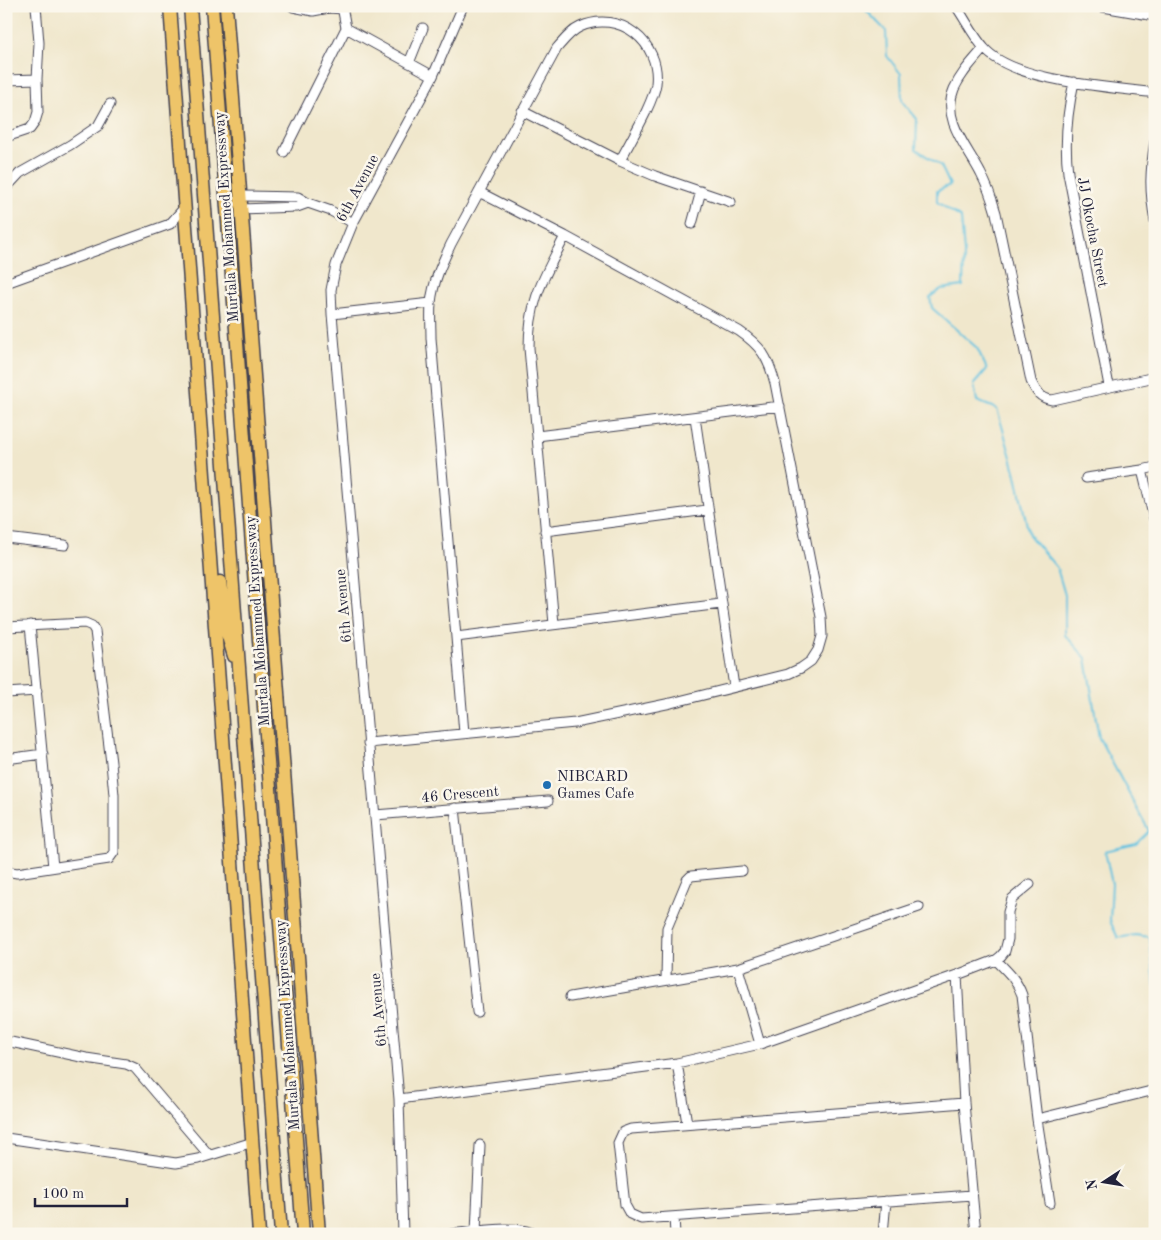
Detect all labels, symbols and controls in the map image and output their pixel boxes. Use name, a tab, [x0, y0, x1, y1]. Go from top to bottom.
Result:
street label: Murtala Mohammed Expressway	[213, 111, 242, 323]
street label: 6th Avenue	[334, 152, 382, 225]
street label: JJ Okocha Street	[1073, 176, 1110, 289]
street label: Murtala Mohammed Expressway	[244, 515, 273, 727]
street label: 6th Avenue	[334, 568, 355, 643]
place label: NIBCARD Games Cafe	[557, 770, 634, 802]
marker: NIBCARD Games Cafe	[541, 779, 553, 791]
street label: 46 Crescent	[421, 785, 500, 806]
street label: Murtala Mohammed Expressway	[274, 919, 303, 1131]
street label: 6th Avenue	[369, 972, 390, 1047]
north arrow	[1078, 1158, 1128, 1208]
scale bar	[35, 1175, 128, 1207]
text: N	[1084, 1178, 1100, 1191]
text: 100 m	[42, 1187, 84, 1202]

